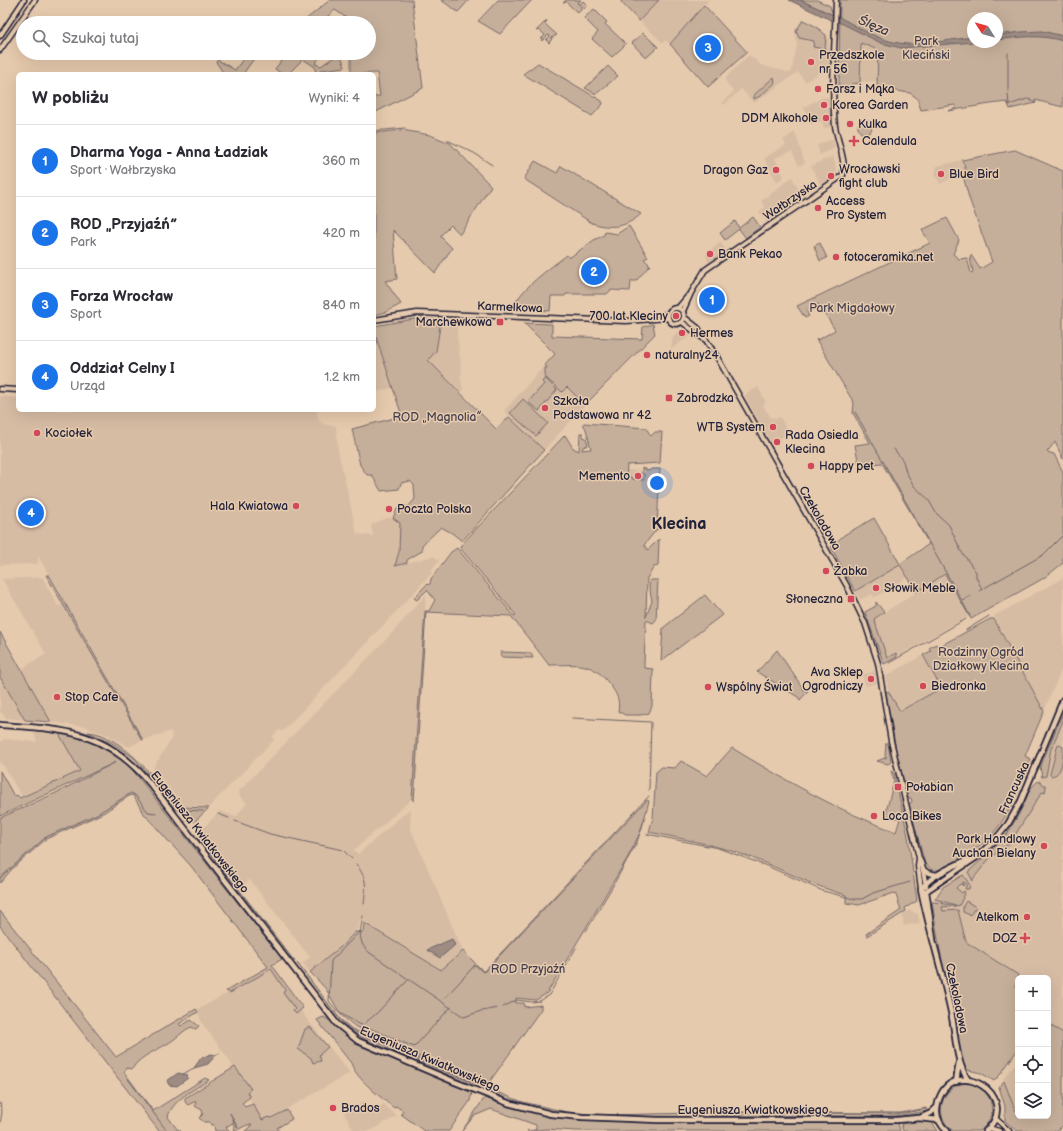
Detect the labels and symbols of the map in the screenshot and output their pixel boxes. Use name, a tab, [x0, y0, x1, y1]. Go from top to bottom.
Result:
water label: Ślęza	[856, 12, 892, 40]
north arrow	[967, 12, 1003, 48]
pin: 3	[695, 33, 721, 63]
park label: Park Kleciński	[902, 34, 950, 63]
place label: Przedszkole nr 56	[819, 48, 885, 77]
marker: Przedszkole nr 56	[806, 57, 816, 67]
place label: Farsz i Mąka	[826, 82, 895, 97]
marker: Farsz i Mąka	[813, 84, 823, 94]
place label: Korea Garden	[832, 98, 909, 113]
marker: Korea Garden	[819, 100, 829, 110]
place label: DDM Alkohole	[741, 111, 818, 126]
marker: DDM Alkohole	[821, 113, 831, 123]
place label: Kulka	[858, 117, 888, 132]
marker: Kulka	[845, 119, 855, 129]
place label: Calendula	[862, 134, 917, 149]
marker: Calendula	[849, 136, 859, 146]
place label: Wrocławski fight club	[839, 162, 901, 191]
place label: Dragon Gaz	[703, 163, 768, 178]
marker: Dragon Gaz	[771, 165, 781, 175]
place label: Blue Bird	[949, 167, 999, 182]
marker: Blue Bird	[936, 169, 946, 179]
marker: Wrocławski fight club	[826, 171, 836, 181]
street label: Wałbrzyska	[761, 177, 820, 224]
place label: Access Pro System	[826, 194, 886, 223]
marker: Access Pro System	[813, 203, 823, 213]
place label: Bank Pekao	[718, 247, 783, 262]
marker: Bank Pekao	[705, 249, 715, 259]
place label: fotoceramika.net	[844, 250, 934, 265]
marker: fotoceramika.net	[831, 252, 841, 262]
pin: 2	[581, 257, 607, 287]
pin: 1	[699, 285, 725, 315]
street label: Karmelkowa	[477, 299, 543, 316]
park label: Park Migdałowy	[809, 301, 895, 316]
place label: 700 lat Kleciny	[590, 309, 669, 324]
marker: 700 lat Kleciny	[671, 311, 681, 321]
place label: Marchewkowa	[415, 315, 492, 330]
marker: Marchewkowa	[495, 317, 505, 327]
place label: Hermes	[690, 326, 733, 341]
marker: Hermes	[677, 328, 687, 338]
place label: naturalny24	[655, 348, 720, 363]
marker: naturalny24	[642, 350, 652, 360]
place label: Zabrodzka	[676, 391, 734, 406]
marker: Zabrodzka	[664, 393, 674, 403]
place label: Szkoła Podstawowa nr 42	[553, 394, 651, 423]
marker: Szkoła Podstawowa nr 42	[540, 403, 550, 413]
park label: ROD „Magnolia”	[393, 410, 481, 425]
place label: WTB System	[697, 420, 765, 435]
marker: WTB System	[768, 422, 778, 432]
place label: Kociołek	[45, 426, 92, 441]
marker: Kociołek	[32, 428, 42, 438]
place label: Rada Osiedla Klecina	[785, 428, 859, 457]
marker: Rada Osiedla Klecina	[772, 437, 782, 447]
place label: Happy pet	[819, 459, 874, 474]
marker: Happy pet	[806, 461, 816, 471]
place label: Memento	[579, 469, 630, 484]
marker: Memento	[633, 471, 643, 481]
your location	[647, 473, 667, 493]
street label: Czekoladowa	[795, 484, 844, 553]
pin: 4	[18, 498, 44, 528]
place label: Hala Kwiatowa	[210, 499, 288, 514]
marker: Hala Kwiatowa	[291, 501, 301, 511]
place label: Poczta Polska	[397, 502, 472, 517]
marker: Poczta Polska	[384, 504, 394, 514]
district label: Klecina	[652, 515, 706, 534]
place label: Żabka	[833, 563, 868, 579]
marker: Żabka	[821, 566, 831, 576]
place label: Słowik Meble	[884, 581, 956, 596]
marker: Słowik Meble	[871, 583, 881, 593]
place label: Słoneczna	[786, 592, 843, 607]
marker: Słoneczna	[846, 594, 856, 604]
park label: Rodzinny Ogród Działkowy Klecina	[933, 645, 1029, 674]
place label: Ava Sklep Ogrodniczy	[802, 665, 864, 694]
marker: Ava Sklep Ogrodniczy	[866, 674, 876, 684]
place label: Wspólny Świat	[716, 678, 793, 695]
place label: Biedronka	[931, 679, 986, 694]
marker: Biedronka	[918, 681, 928, 691]
marker: Wspólny Świat	[703, 682, 713, 692]
place label: Stop Cafe	[65, 690, 118, 705]
marker: Stop Cafe	[52, 692, 62, 702]
street label: Francuska	[996, 759, 1033, 817]
street label: Eugeniusza Kwiatkowskiego	[147, 768, 252, 897]
place label: Połabian	[906, 780, 954, 795]
marker: Połabian	[893, 782, 903, 792]
place label: Loca Bikes	[882, 809, 942, 824]
marker: Loca Bikes	[869, 811, 879, 821]
place label: Park Handlowy Auchan Bielany	[953, 832, 1037, 861]
marker: Park Handlowy Auchan Bielany	[1039, 841, 1049, 851]
place label: Atelkom	[976, 910, 1019, 925]
marker: Atelkom	[1022, 912, 1032, 922]
place label: DOZ	[992, 931, 1018, 946]
marker: DOZ	[1020, 933, 1030, 943]
park label: ROD Przyjaźń	[491, 962, 565, 977]
street label: Czekoladowa	[942, 962, 971, 1035]
street label: Eugeniusza Kwiatkowskiego	[357, 1023, 502, 1096]
place label: Brados	[341, 1101, 380, 1116]
marker: Brados	[328, 1103, 338, 1113]
street label: Eugeniusza Kwiatkowskiego	[677, 1103, 829, 1118]

